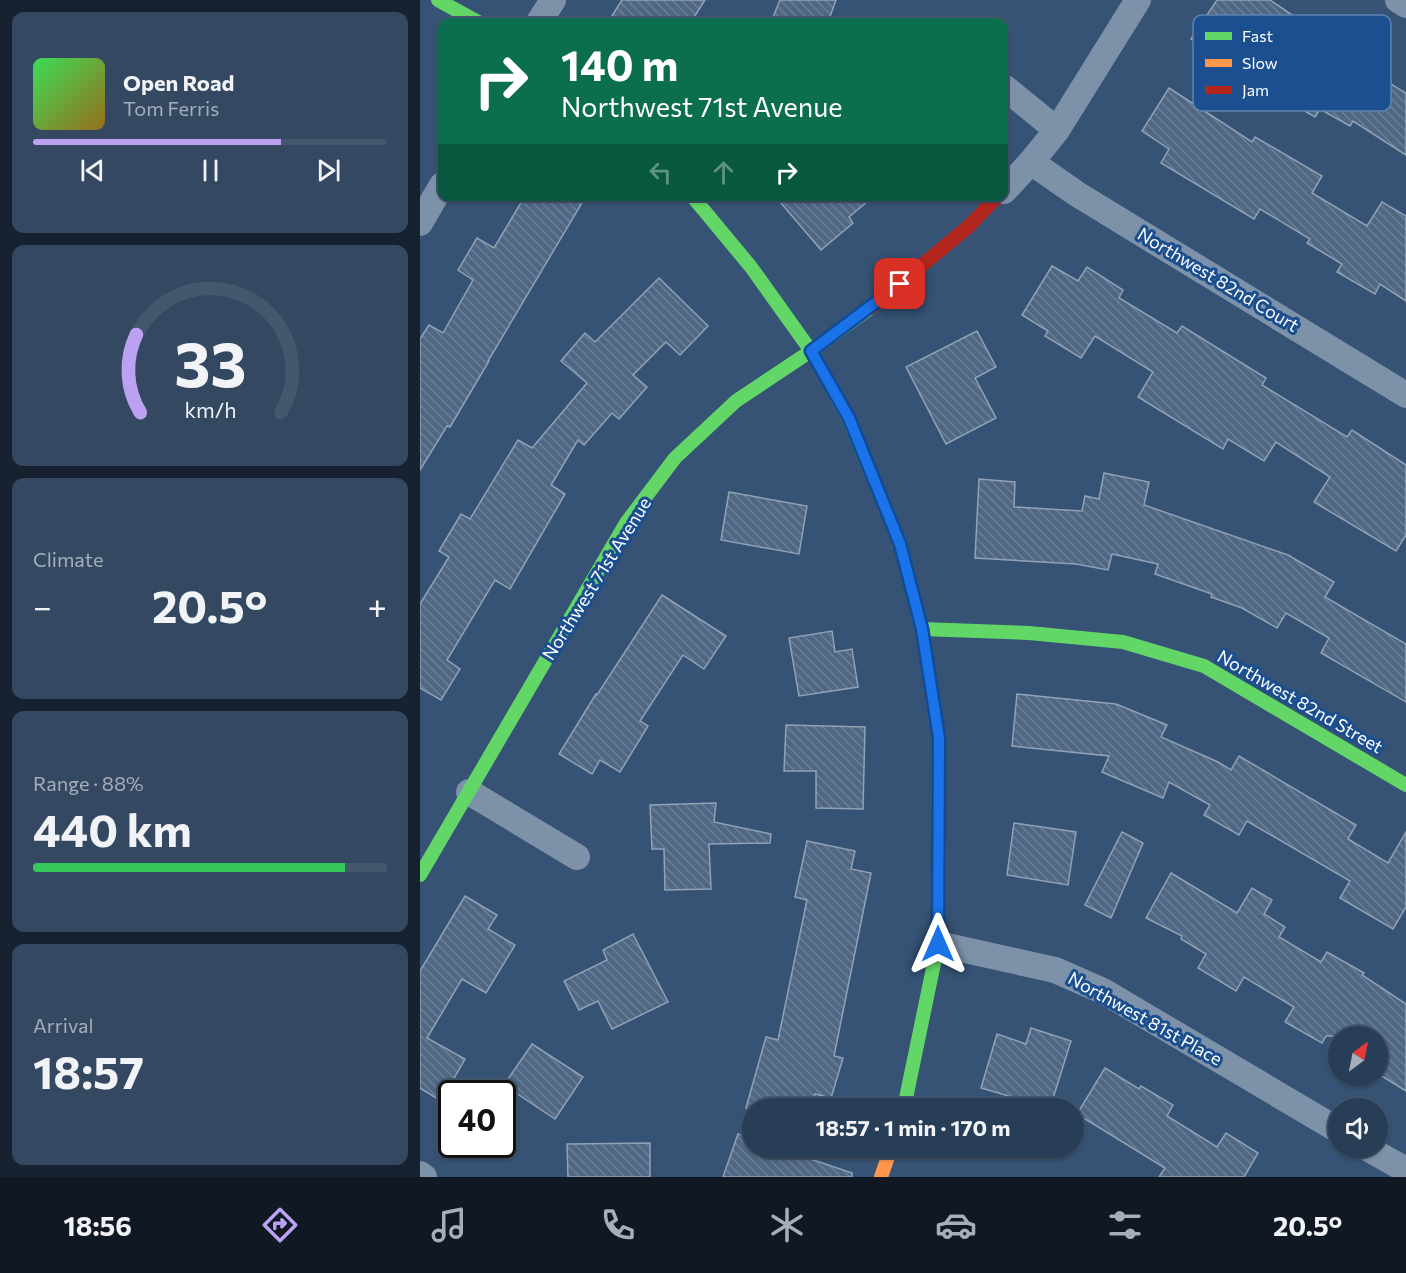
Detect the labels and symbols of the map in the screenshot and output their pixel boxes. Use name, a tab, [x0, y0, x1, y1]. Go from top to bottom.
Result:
legend	[1193, 15, 1391, 111]
text: Fast	[1242, 26, 1273, 45]
text: Slow	[1242, 53, 1278, 72]
text: Jam	[1242, 80, 1269, 99]
street label: Northwest 82nd Court	[1134, 222, 1303, 336]
pin	[874, 258, 925, 309]
street label: Northwest 71st Avenue	[537, 493, 655, 664]
street label: Northwest 82nd Street	[1214, 645, 1387, 758]
position arrow	[906, 912, 970, 976]
street label: Northwest 81st Place	[1065, 967, 1226, 1070]
north arrow	[1328, 1026, 1388, 1086]
speed limit sign: 40	[438, 1080, 516, 1158]

